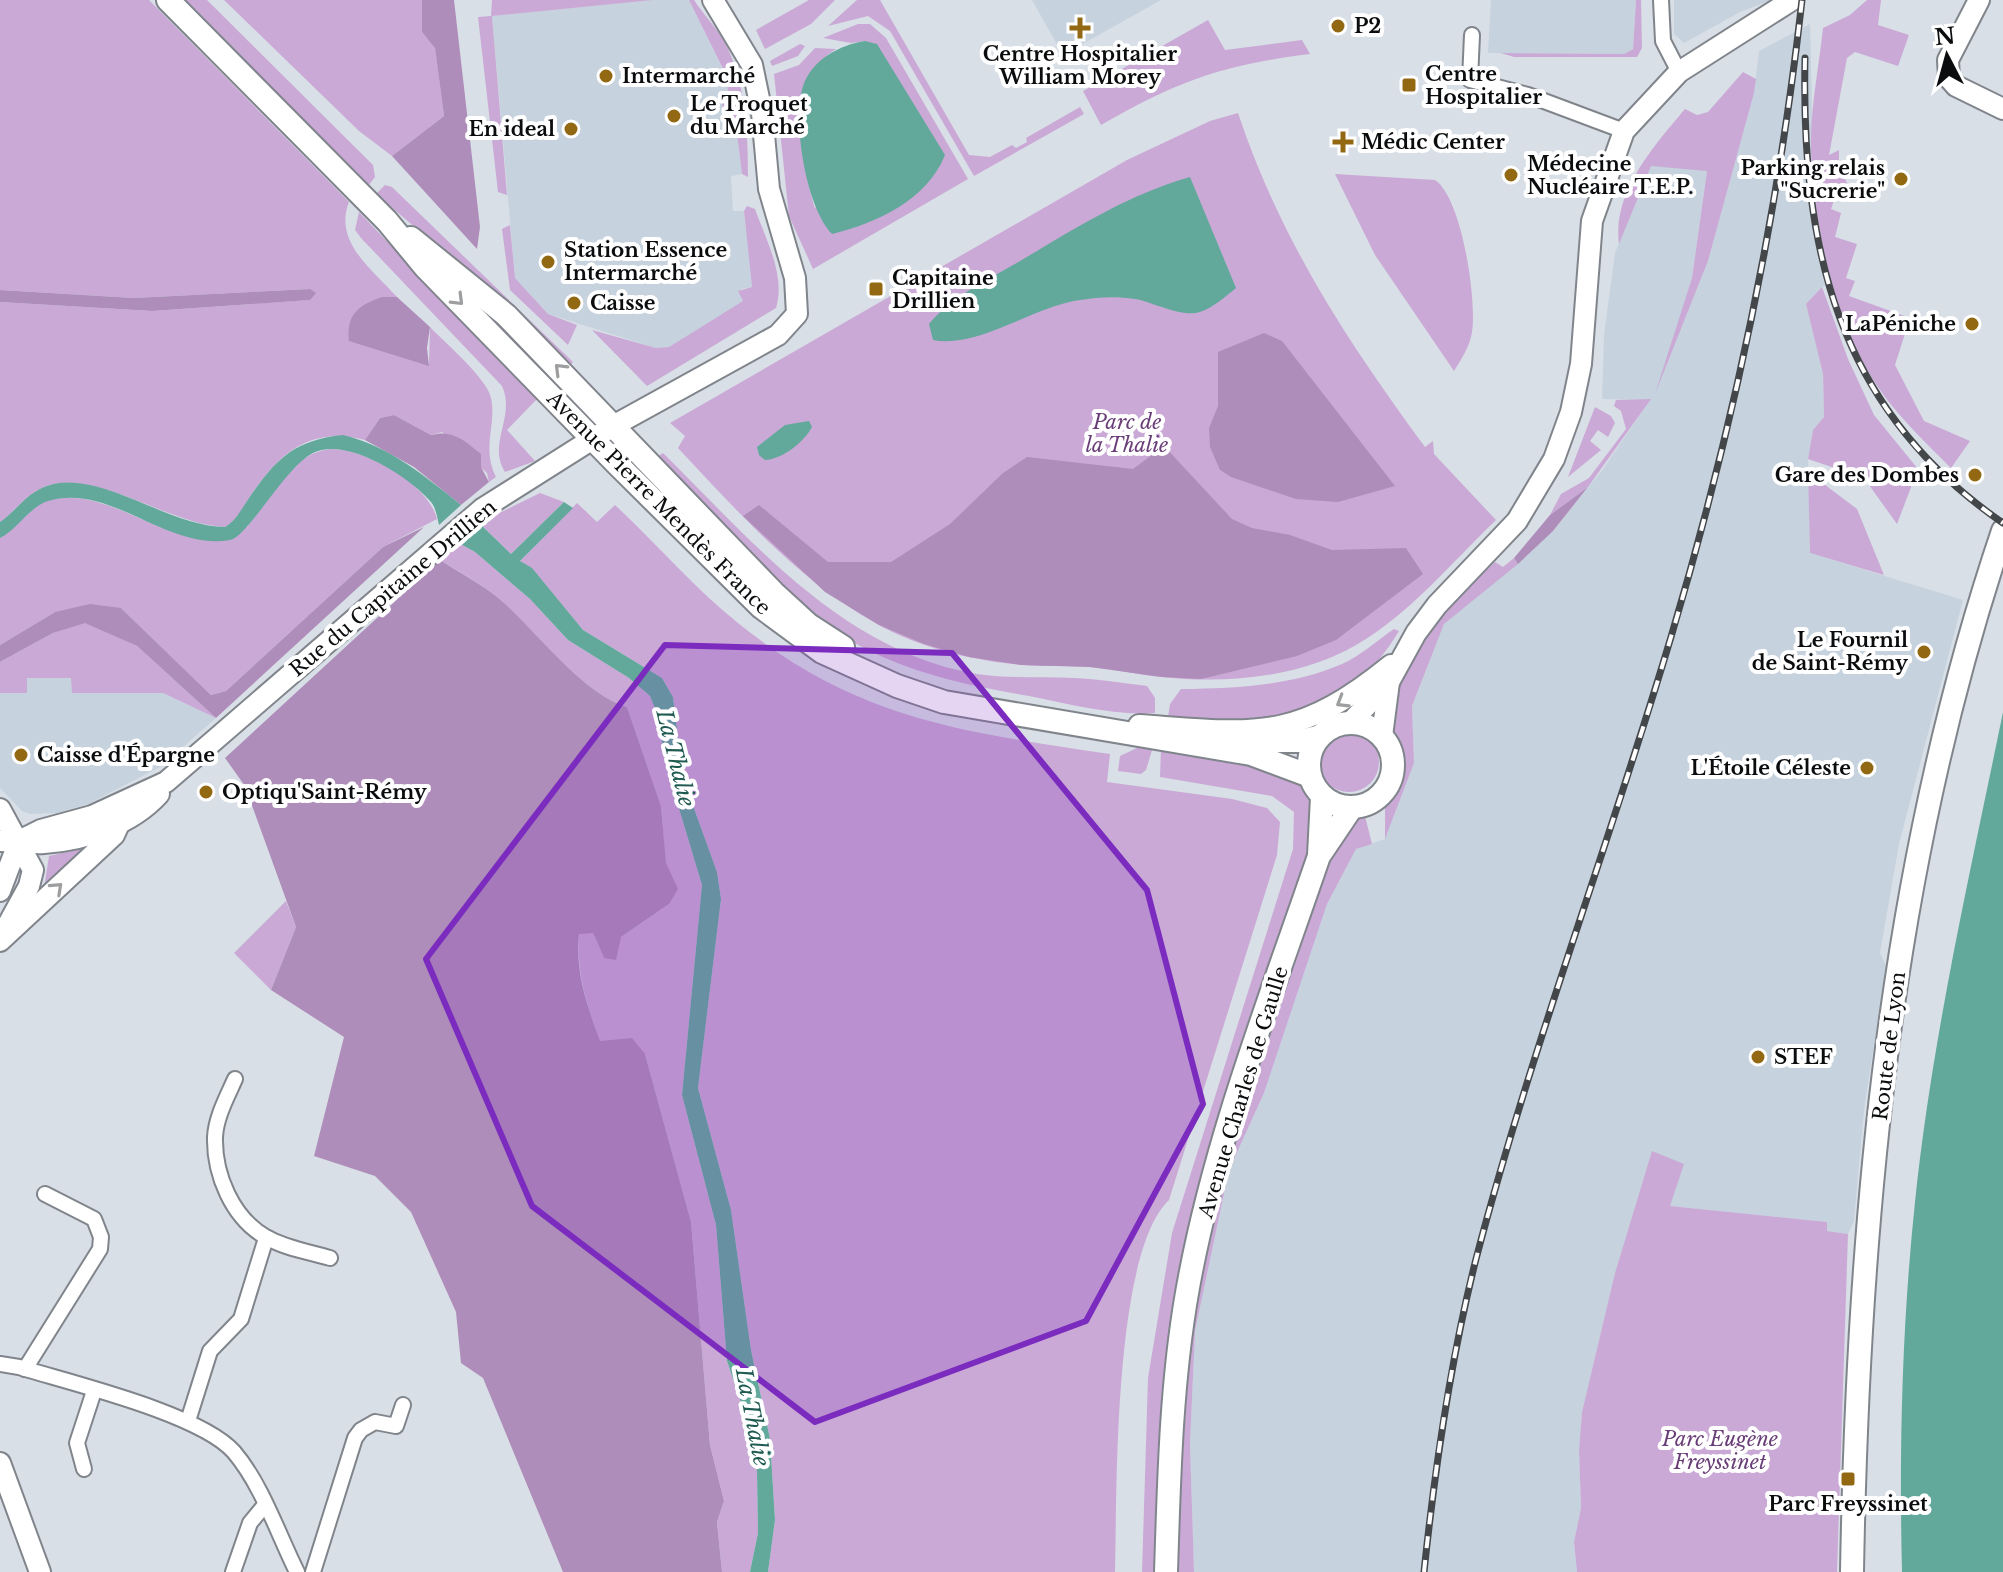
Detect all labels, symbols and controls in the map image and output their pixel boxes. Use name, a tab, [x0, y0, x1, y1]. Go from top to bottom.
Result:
place label: P2	[1354, 14, 1381, 38]
north arrow	[1907, 16, 1987, 96]
marker: Centre Hospitalier William Morey	[1069, 17, 1091, 39]
marker: P2	[1329, 17, 1347, 35]
text: N	[1933, 22, 1957, 51]
place label: Centre Hospitalier William Morey	[983, 42, 1177, 89]
place label: Centre Hospitalier	[1425, 62, 1542, 109]
place label: Intermarché	[622, 64, 755, 88]
marker: Intermarché	[597, 67, 615, 85]
marker: Centre Hospitalier	[1400, 76, 1418, 94]
place label: Le Troquet du Marché	[690, 92, 808, 139]
marker: Le Troquet du Marché	[665, 107, 683, 125]
place label: En ideal	[468, 117, 555, 141]
marker: En ideal	[562, 120, 580, 138]
place label: Médic Center	[1361, 130, 1505, 154]
marker: Médic Center	[1332, 131, 1354, 153]
place label: Médecine Nucléaire T.E.P.	[1527, 152, 1694, 199]
place label: Parking relais "Sucrerie"	[1740, 156, 1885, 203]
marker: Médecine Nucléaire T.E.P.	[1502, 166, 1520, 184]
marker: Parking relais "Sucrerie"	[1892, 170, 1910, 188]
place label: Station Essence Intermarché	[564, 238, 727, 285]
marker: Station Essence Intermarché	[539, 253, 557, 271]
place label: Capitaine Drillien	[892, 266, 994, 313]
marker: Capitaine Drillien	[867, 280, 885, 298]
one-way arrow	[449, 291, 463, 305]
place label: Caisse	[590, 291, 656, 315]
marker: Caisse	[565, 294, 583, 312]
place label: LaPéniche	[1845, 312, 1956, 336]
marker: LaPéniche	[1963, 315, 1981, 333]
one-way arrow	[555, 364, 569, 378]
street label: Avenue Pierre Mendès France	[542, 386, 776, 620]
park label: Parc de la Thalie	[1086, 410, 1168, 457]
place label: Gare des Dombes	[1775, 463, 1959, 487]
marker: Gare des Dombes	[1966, 466, 1984, 484]
street label: Rue du Capitaine Drillien	[285, 494, 501, 681]
place label: Le Fournil de Saint-Rémy	[1752, 628, 1909, 675]
marker: Le Fournil de Saint-Rémy	[1915, 643, 1933, 661]
one-way arrow	[1336, 693, 1351, 708]
water label: La Thalie	[650, 706, 701, 810]
place label: Caisse d'Épargne	[37, 742, 215, 767]
marker: Caisse d'Épargne	[12, 746, 30, 764]
place label: L'Étoile Céleste	[1690, 755, 1851, 780]
marker: L'Étoile Céleste	[1858, 759, 1876, 777]
place label: Optiqu'Saint-Rémy	[222, 780, 428, 804]
marker: Optiqu'Saint-Rémy	[197, 783, 215, 801]
one-way arrow	[48, 883, 62, 897]
street label: Avenue Charles de Gaulle	[1193, 963, 1293, 1222]
street label: Route de Lyon	[1868, 970, 1910, 1122]
place label: STEF	[1774, 1045, 1833, 1069]
marker: STEF	[1749, 1048, 1767, 1066]
water label: La Thalie	[730, 1365, 775, 1468]
park label: Parc Eugène Freyssinet	[1661, 1427, 1778, 1474]
marker: Parc Freyssinet	[1839, 1470, 1857, 1488]
place label: Parc Freyssinet	[1768, 1492, 1928, 1516]

